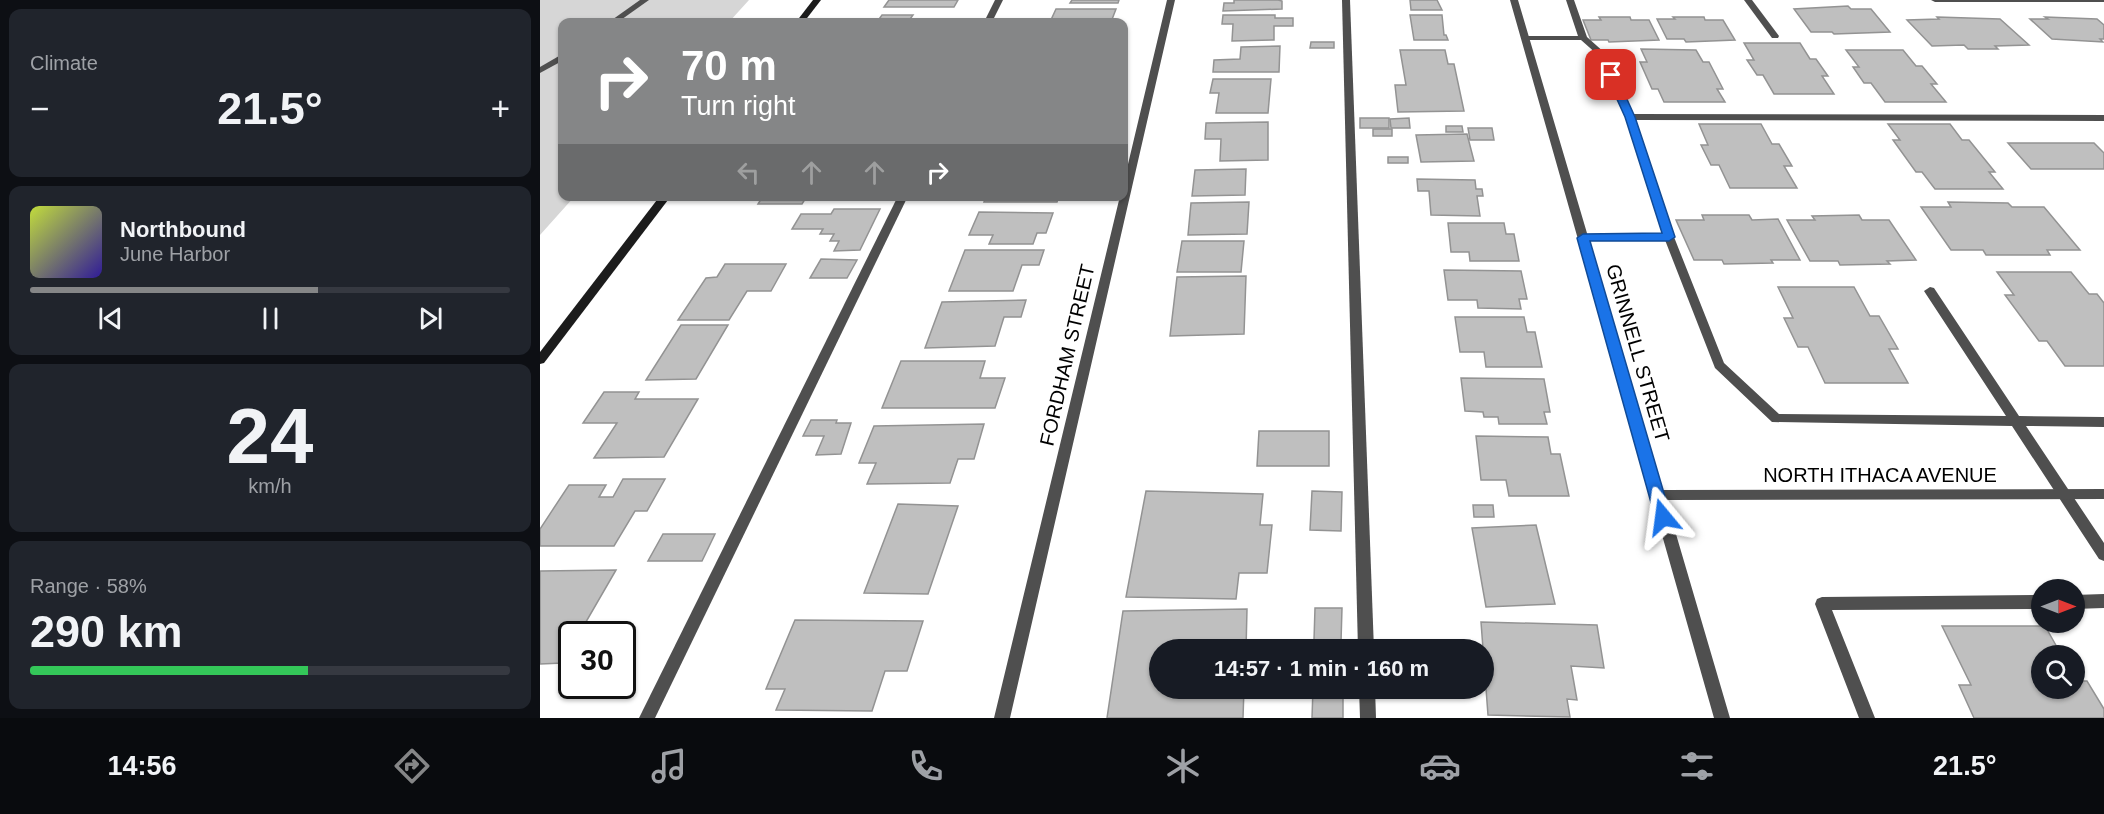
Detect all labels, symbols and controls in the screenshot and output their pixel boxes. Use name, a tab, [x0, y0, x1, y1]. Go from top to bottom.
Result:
icon: right	[582, 42, 660, 120]
text: 70 m	[681, 42, 777, 89]
pin	[1585, 49, 1636, 100]
text: Climate	[30, 52, 98, 74]
icon: arrive	[1594, 58, 1627, 91]
text: 21.5°	[217, 83, 323, 134]
text: −	[30, 90, 49, 127]
text: +	[491, 90, 510, 127]
text: Turn right	[681, 91, 796, 121]
icon: left	[732, 156, 765, 189]
icon: ahead	[795, 156, 828, 189]
icon: ahead	[858, 156, 891, 189]
icon: right	[921, 156, 954, 189]
text: Northbound	[120, 217, 246, 242]
text: June Harbor	[120, 243, 230, 265]
street label: FORDHAM STREET	[1035, 262, 1099, 448]
street label: GRINNELL STREET	[1602, 262, 1674, 444]
icon: previous	[94, 302, 127, 335]
icon: pause	[254, 302, 287, 335]
icon: next	[414, 302, 447, 335]
text: 24	[227, 392, 313, 480]
street label: NORTH ITHACA AVENUE	[1763, 464, 1997, 486]
text: km/h	[248, 475, 292, 497]
position arrow	[1631, 485, 1695, 549]
text: Range · 58%	[30, 575, 147, 597]
north arrow	[2031, 579, 2085, 633]
map controls	[2031, 579, 2085, 699]
text: 290 km	[30, 606, 183, 657]
speed limit sign: 30	[558, 621, 636, 699]
button: search	[2031, 645, 2085, 699]
text: 14:57 · 1 min · 160 m	[1214, 656, 1429, 681]
icon: directions	[391, 745, 433, 787]
icon: music	[648, 745, 690, 787]
icon: phone	[905, 745, 947, 787]
icon: climate	[1162, 745, 1204, 787]
icon: car	[1419, 745, 1461, 787]
icon: filters	[1676, 745, 1718, 787]
text: 14:56	[107, 751, 177, 781]
text: 21.5°	[1933, 751, 1996, 781]

